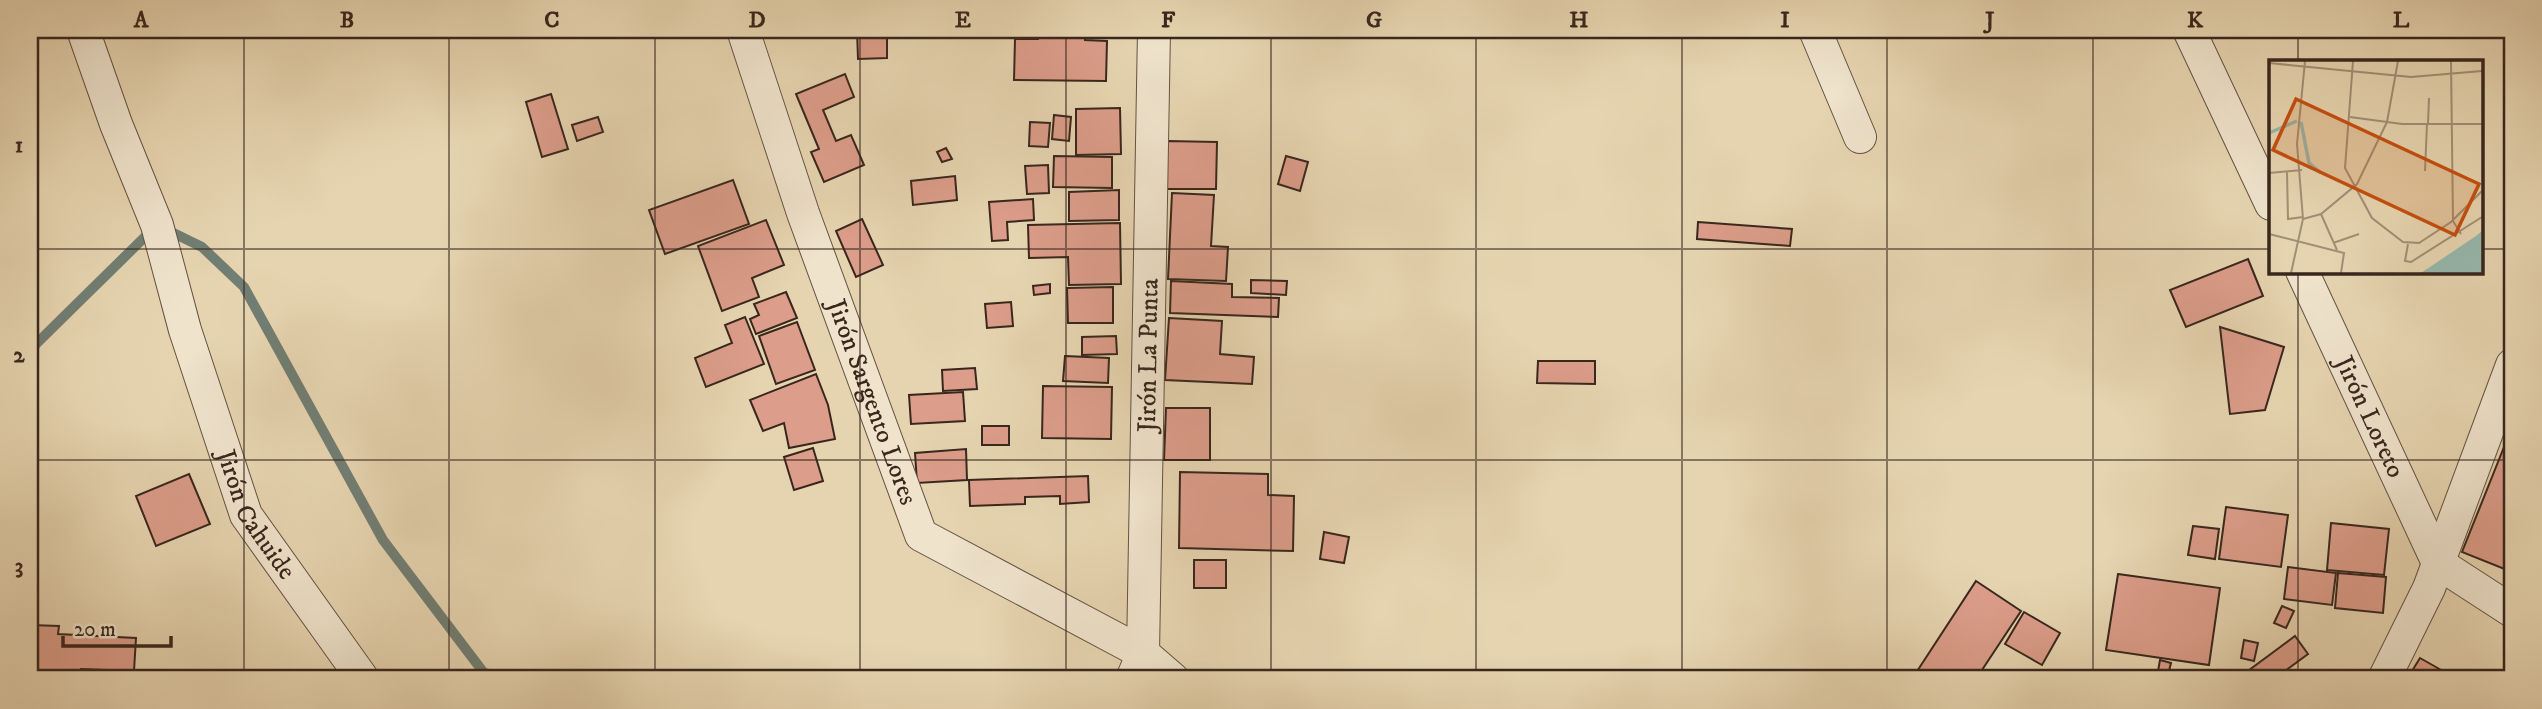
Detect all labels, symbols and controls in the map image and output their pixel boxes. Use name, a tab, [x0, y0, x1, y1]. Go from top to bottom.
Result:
text: A	[133, 6, 150, 35]
text: B	[340, 6, 354, 35]
text: C	[544, 6, 560, 35]
text: D	[748, 6, 766, 35]
text: E	[955, 6, 971, 35]
text: F	[1161, 6, 1176, 35]
text: G	[1366, 6, 1382, 35]
text: H	[1569, 6, 1589, 35]
text: I	[1780, 6, 1790, 35]
text: J	[1982, 6, 1995, 35]
text: K	[2187, 6, 2204, 35]
text: L	[2393, 6, 2410, 35]
inset map	[2269, 60, 2482, 273]
text: 1	[15, 131, 23, 160]
street label: Jirón La Punta	[1130, 278, 1166, 435]
street label: Jirón Sargento Lores	[819, 293, 925, 509]
text: 2	[13, 341, 25, 370]
street label: Jirón Loreto	[2327, 349, 2413, 483]
street label: Jirón Cahuide	[209, 444, 303, 586]
text: 3	[15, 552, 23, 581]
scale bar	[63, 604, 172, 648]
text: 20 m	[74, 617, 116, 643]

